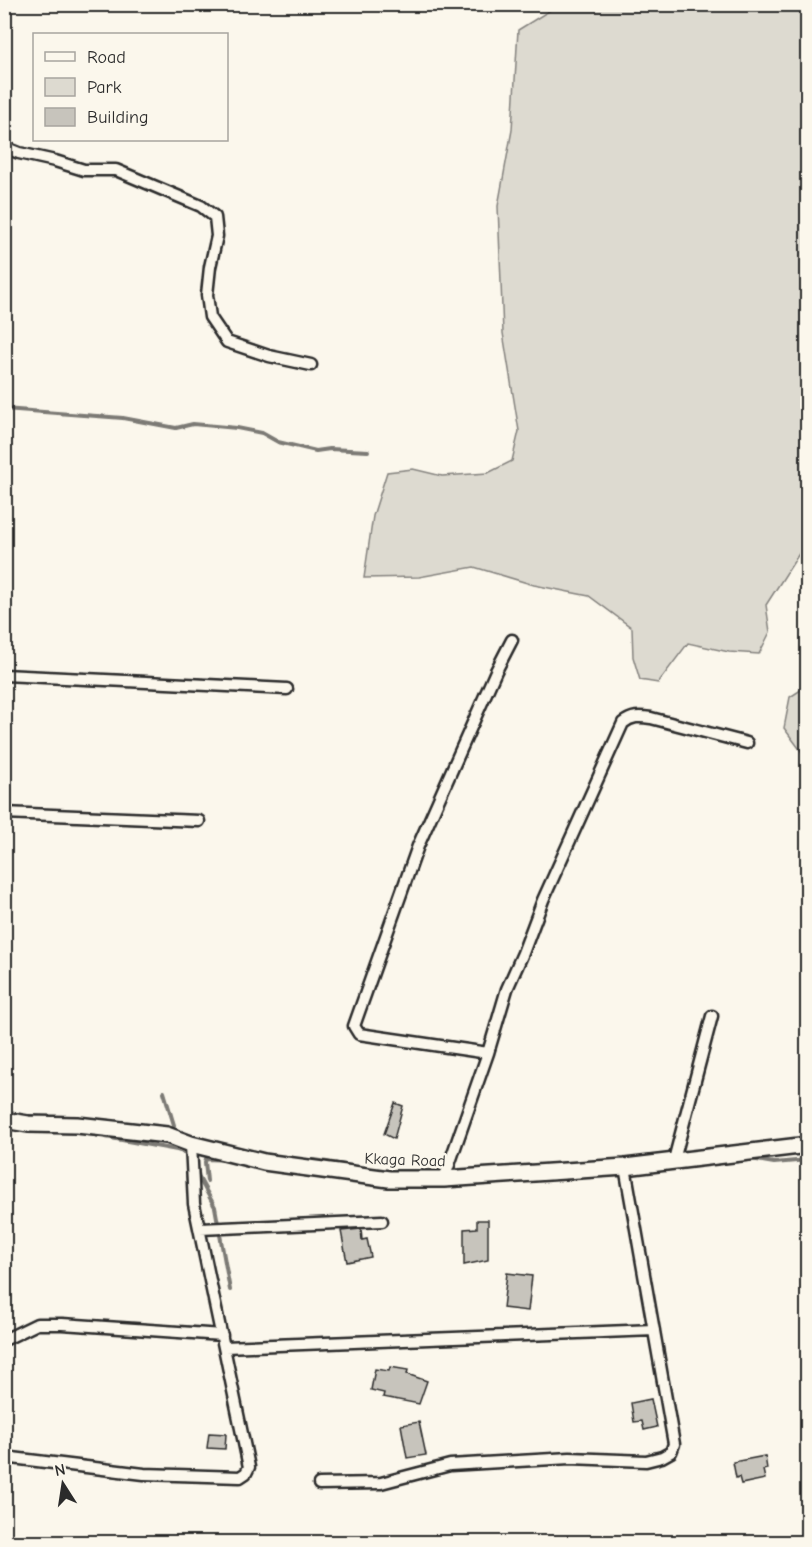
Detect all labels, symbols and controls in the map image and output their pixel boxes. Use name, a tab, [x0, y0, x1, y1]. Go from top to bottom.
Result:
legend	[33, 33, 228, 141]
text: Road	[87, 47, 126, 68]
text: Park	[87, 77, 122, 98]
text: Building	[87, 107, 149, 128]
street label: Kkaga Road	[364, 1150, 446, 1170]
north arrow	[33, 1454, 93, 1514]
text: N	[53, 1460, 67, 1480]

